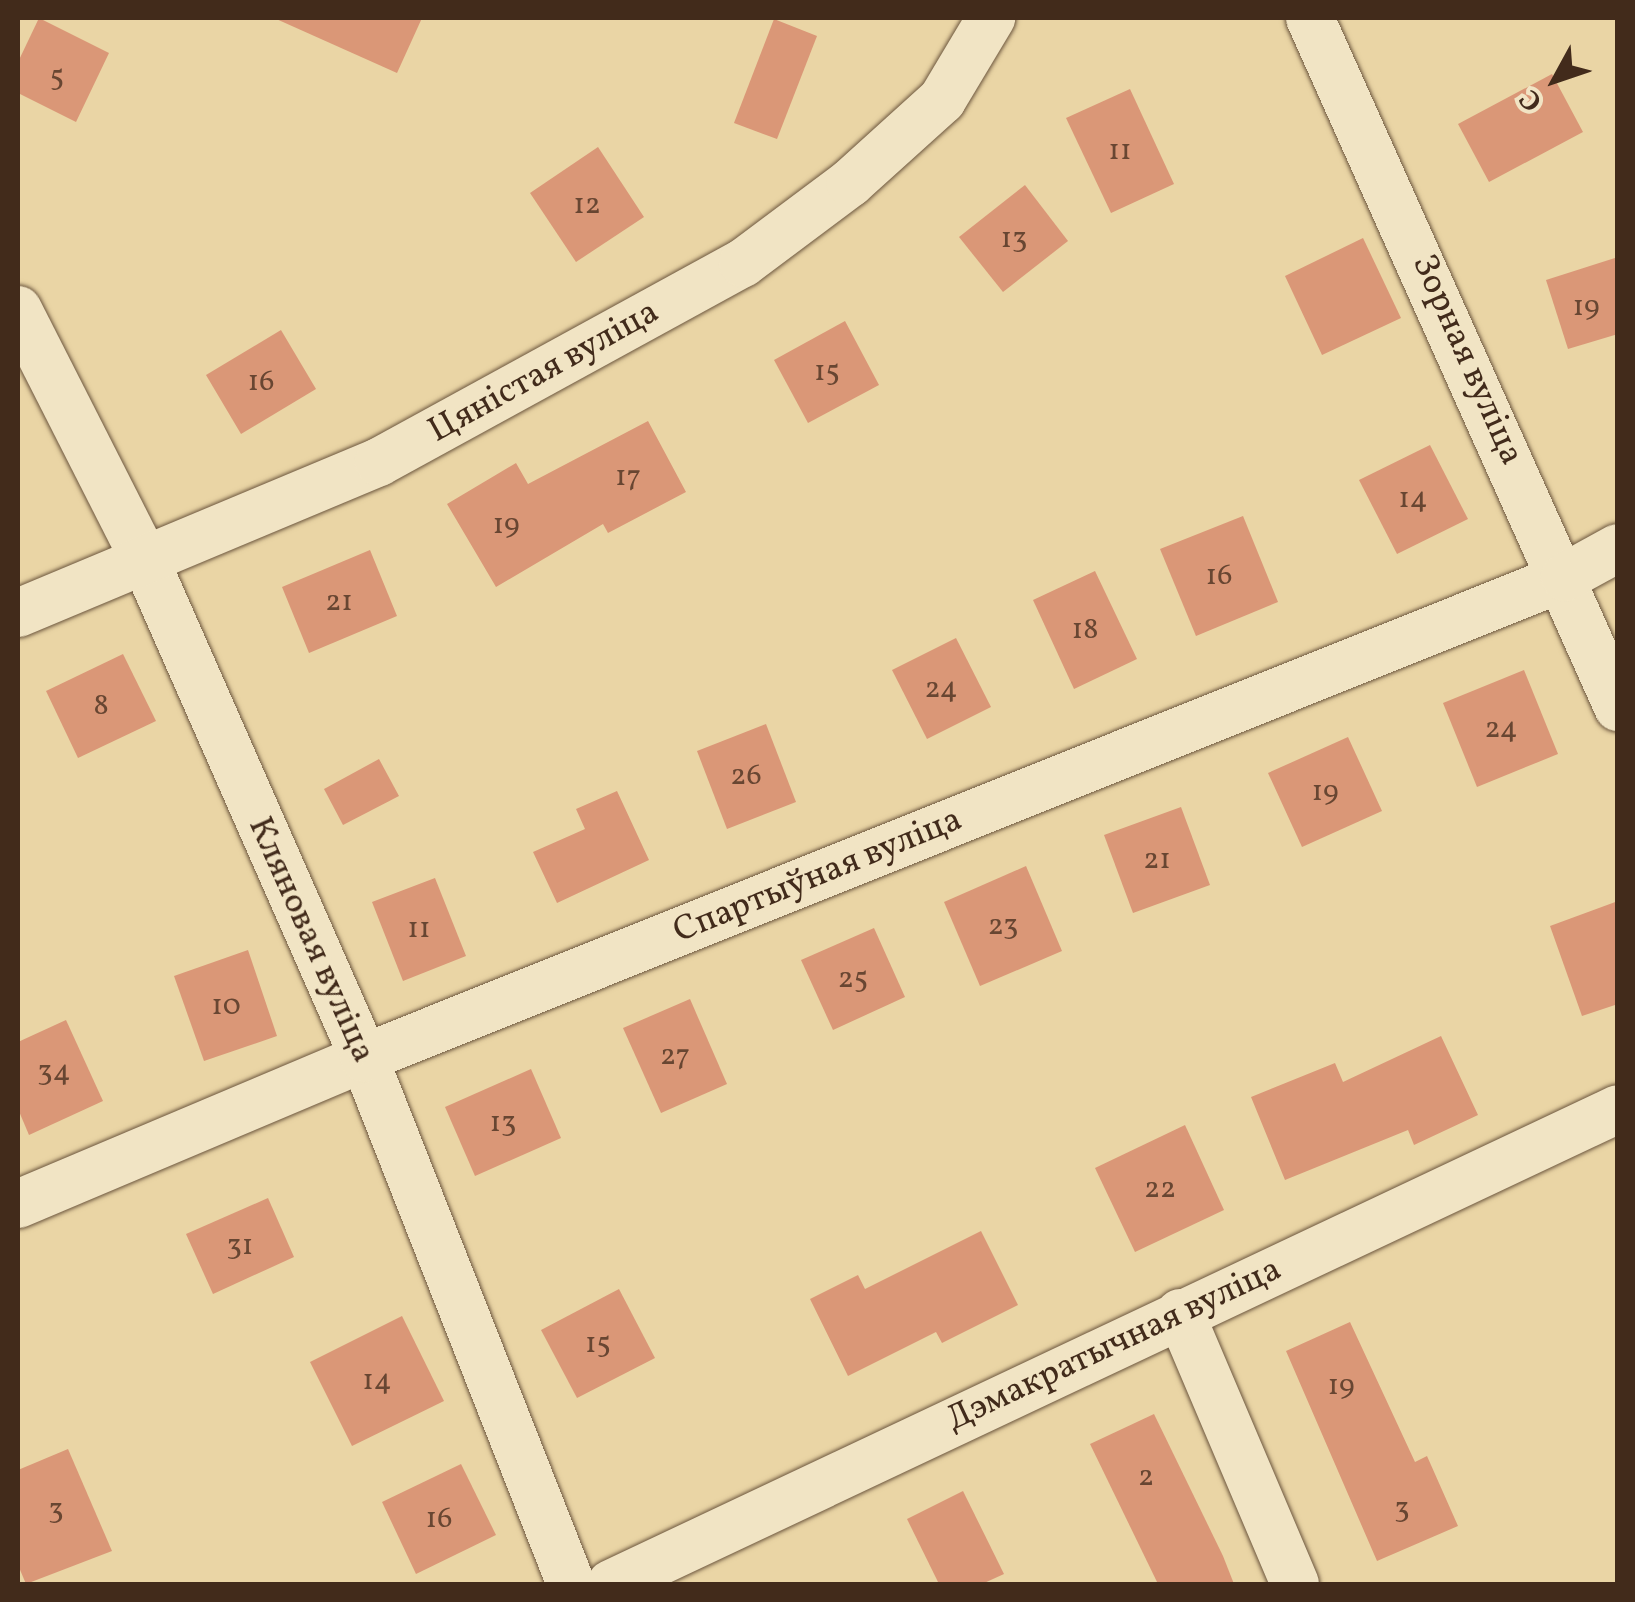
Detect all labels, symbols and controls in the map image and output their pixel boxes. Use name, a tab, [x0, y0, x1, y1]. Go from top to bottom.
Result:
north arrow	[1505, 30, 1605, 130]
house number: 5	[50, 59, 64, 95]
text: С	[1511, 80, 1552, 119]
house number: 11	[1108, 133, 1132, 169]
house number: 12	[573, 187, 601, 223]
house number: 13	[1000, 221, 1028, 257]
street label: Зорная вуліца	[1402, 248, 1532, 472]
house number: 19	[1572, 289, 1600, 325]
street label: Цяністая вуліца	[422, 291, 666, 453]
house number: 15	[814, 354, 840, 390]
house number: 16	[248, 364, 274, 400]
house number: 17	[615, 459, 641, 495]
house number: 14	[1398, 481, 1428, 517]
house number: 19	[492, 507, 520, 543]
house number: 16	[1206, 558, 1232, 594]
house number: 21	[325, 584, 353, 620]
house number: 18	[1072, 612, 1098, 648]
house number: 24	[924, 671, 958, 707]
house number: 8	[93, 688, 109, 724]
house number: 24	[1484, 711, 1518, 747]
house number: 26	[730, 758, 762, 794]
house number: 19	[1311, 774, 1339, 810]
street label: Спартыўная вуліца	[668, 799, 968, 953]
street label: Кляновая вуліца	[238, 811, 384, 1069]
house number: 21	[1143, 842, 1171, 878]
house number: 23	[988, 908, 1018, 944]
house number: 11	[407, 911, 431, 947]
house number: 25	[838, 961, 868, 997]
house number: 10	[211, 988, 241, 1024]
house number: 27	[660, 1038, 690, 1074]
house number: 34	[37, 1054, 71, 1090]
house number: 13	[489, 1105, 517, 1141]
house number: 22	[1144, 1171, 1176, 1207]
house number: 31	[226, 1228, 254, 1264]
street label: Дэмакратычная вуліца	[940, 1249, 1288, 1441]
house number: 15	[585, 1326, 611, 1362]
house number: 14	[362, 1363, 392, 1399]
house number: 19	[1327, 1368, 1355, 1404]
house number: 2	[1138, 1459, 1154, 1495]
house number: 3	[1394, 1491, 1410, 1527]
house number: 3	[48, 1492, 64, 1528]
house number: 16	[426, 1501, 452, 1537]

